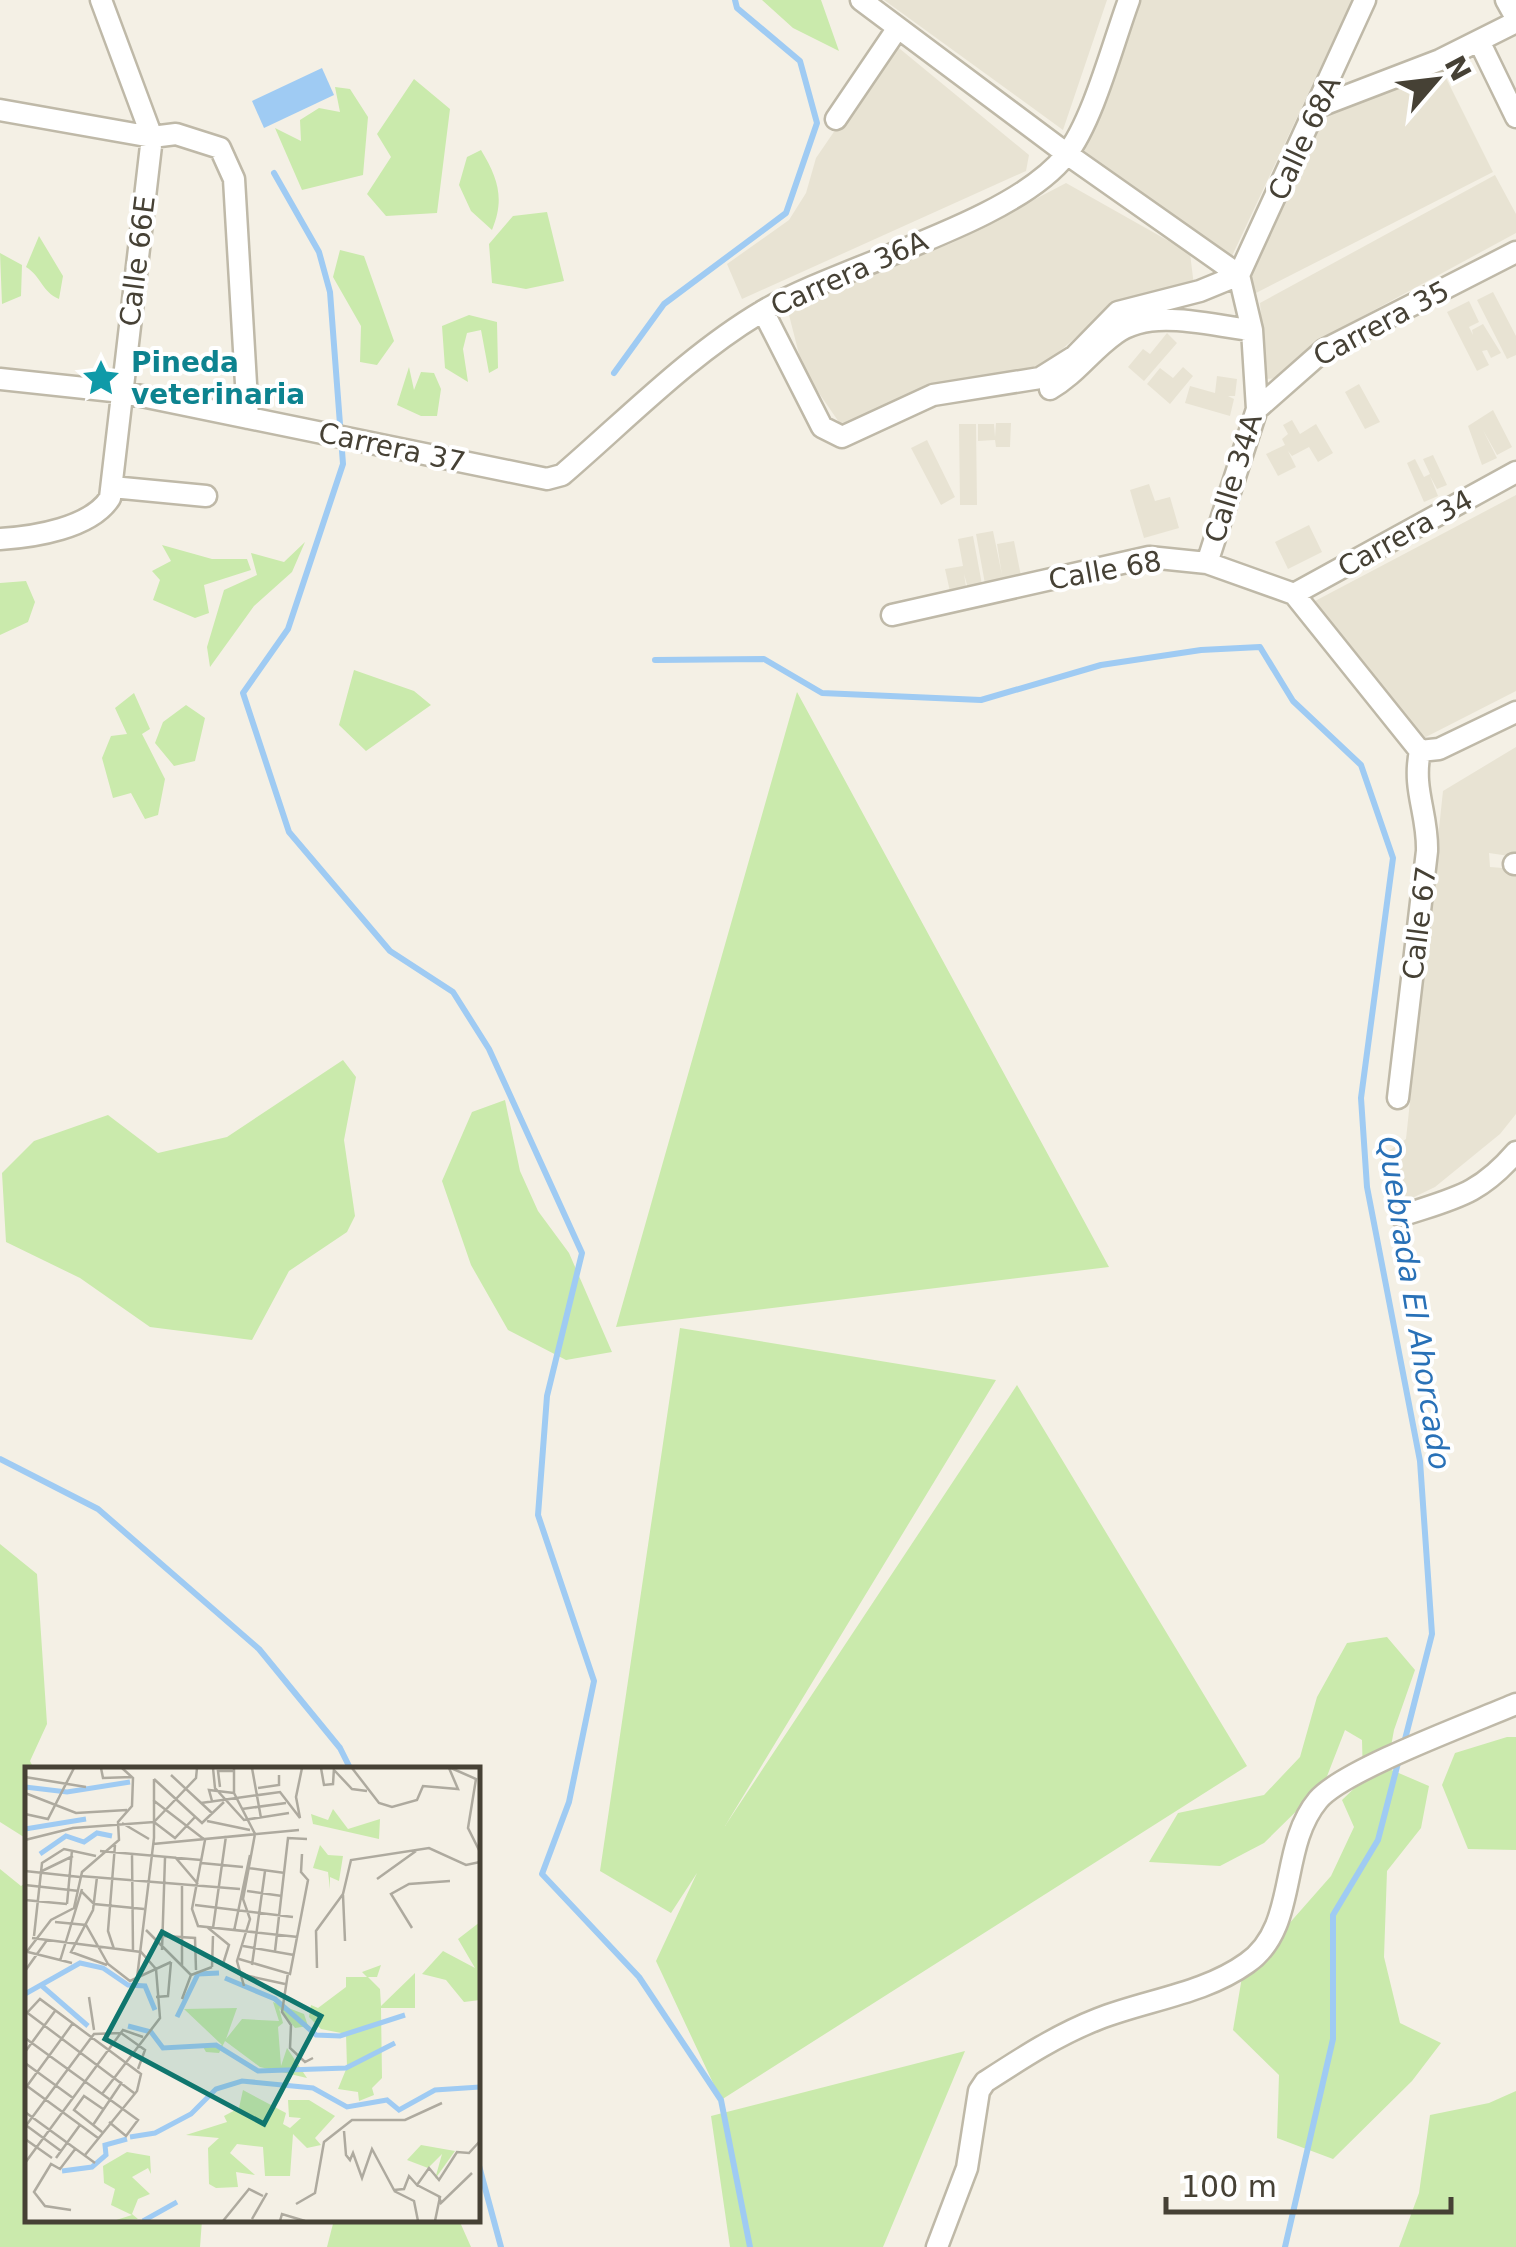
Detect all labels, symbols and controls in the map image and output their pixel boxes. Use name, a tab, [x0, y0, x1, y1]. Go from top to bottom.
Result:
north arrow	[1386, 30, 1486, 130]
text: N	[1438, 50, 1478, 87]
street label: Calle 68A	[1261, 71, 1348, 206]
street label: Calle 66E	[113, 194, 162, 328]
street label: Carrera 36A	[766, 224, 933, 323]
street label: Carrera 35	[1308, 274, 1455, 373]
place label: Pineda veterinaria	[131, 346, 305, 411]
place icon: Pineda veterinaria	[80, 357, 122, 399]
street label: Calle 34A	[1198, 410, 1269, 547]
street label: Carrera 37	[316, 416, 468, 479]
street label: Carrera 34	[1332, 483, 1478, 584]
street label: Calle 68	[1046, 544, 1164, 597]
street label: Calle 67	[1396, 864, 1443, 982]
water label: Quebrada El Ahorcado	[1371, 1134, 1458, 1472]
inset map	[25, 1767, 480, 2222]
scale bar	[1166, 2152, 1451, 2214]
text: 100 m	[1181, 2169, 1277, 2204]

